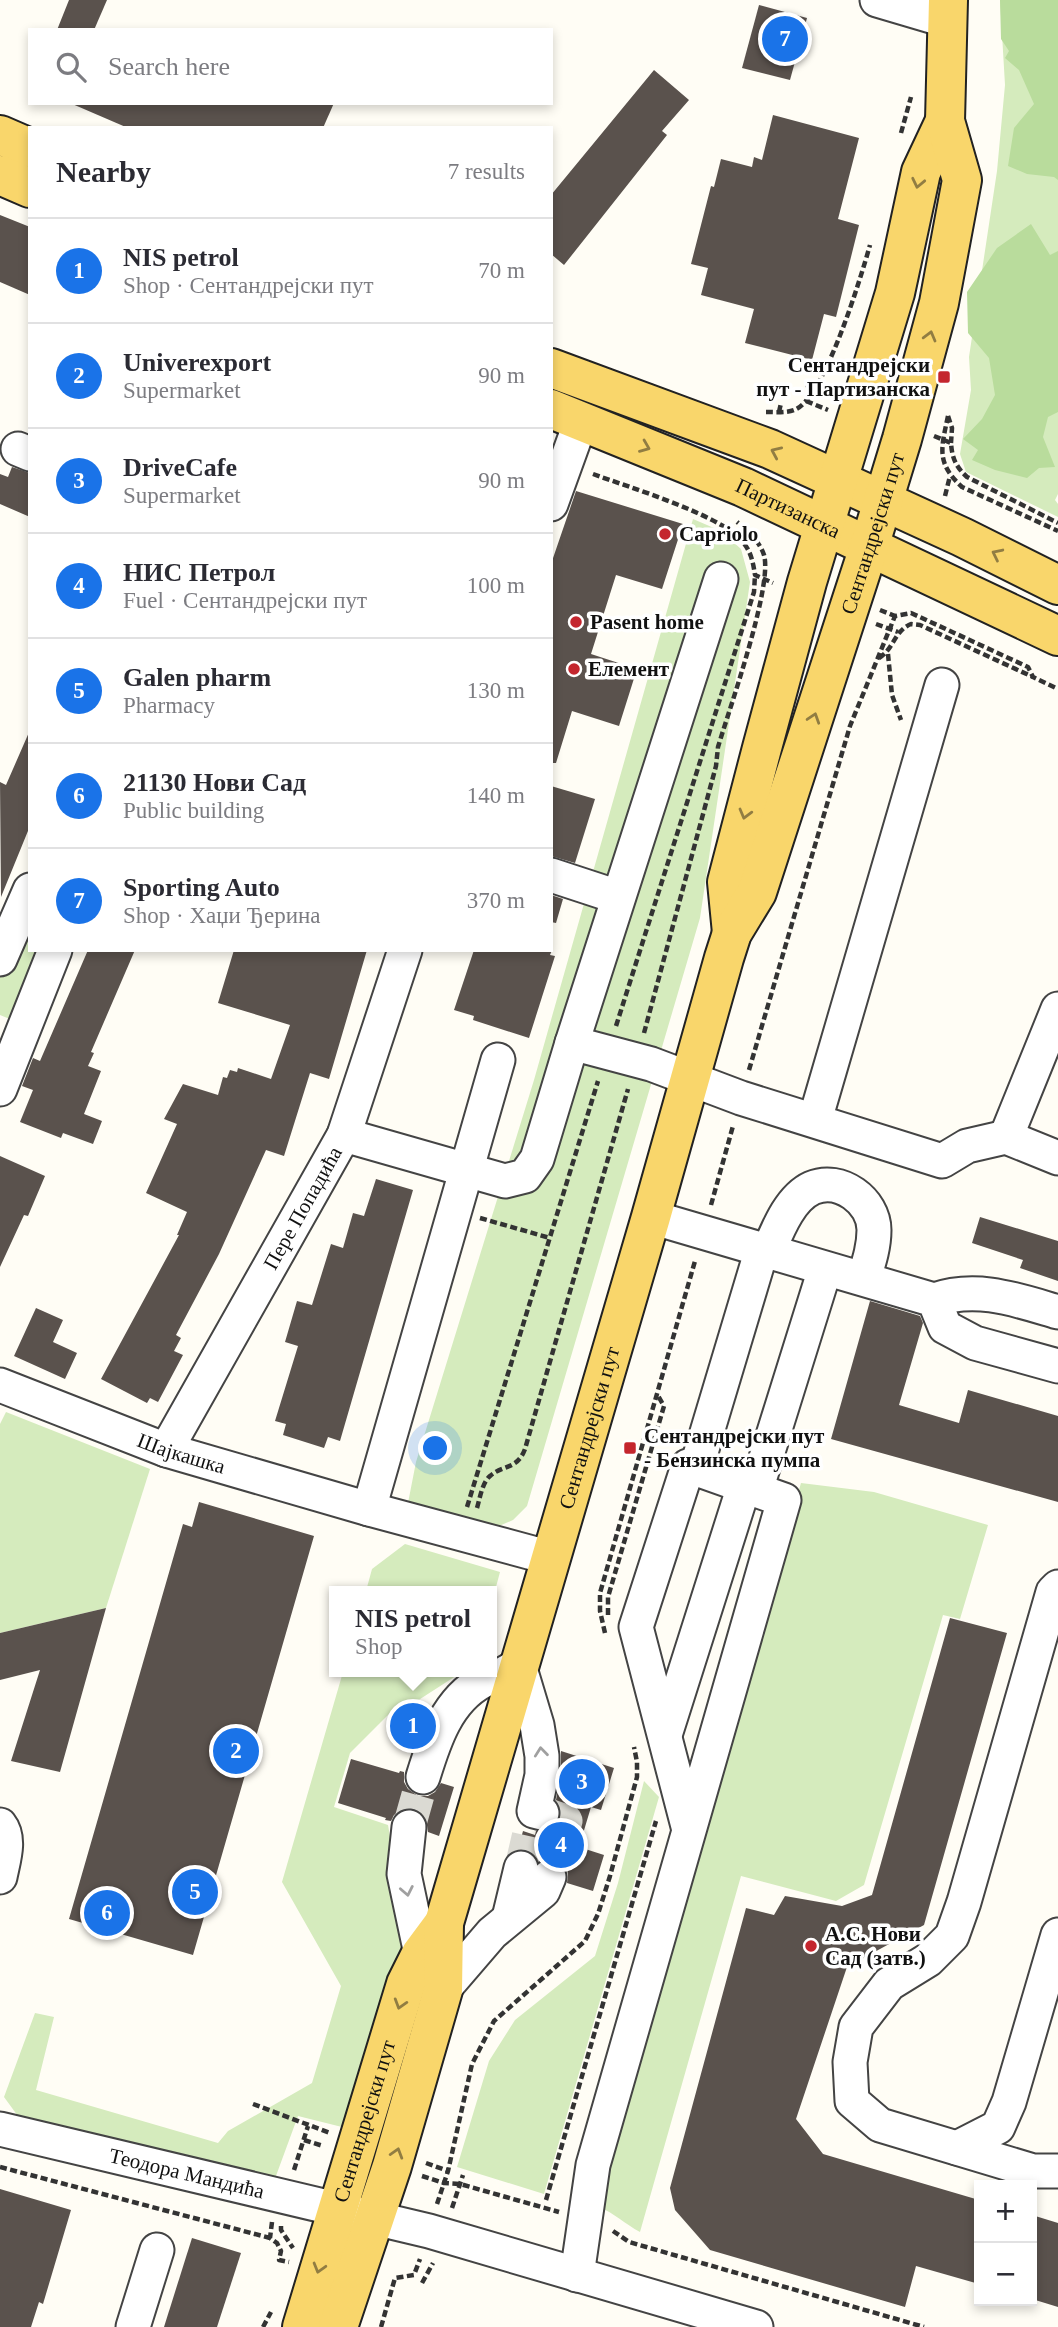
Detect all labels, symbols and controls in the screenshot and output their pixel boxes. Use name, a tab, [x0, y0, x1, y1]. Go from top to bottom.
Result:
pin: 7	[762, 13, 808, 65]
search box	[28, 28, 553, 105]
icon: search	[52, 48, 90, 86]
text: Search here	[108, 52, 230, 81]
text: Nearby	[56, 155, 151, 188]
text: 7 results	[448, 159, 525, 184]
one-way arrow	[912, 177, 927, 189]
text: NIS petrol	[123, 243, 239, 272]
text: 1	[73, 258, 85, 283]
text: 70 m	[478, 258, 525, 283]
text: Shop · Сентандрејски пут	[123, 273, 374, 298]
one-way arrow	[922, 330, 936, 342]
text: Univerexport	[123, 348, 271, 377]
place label: Сентандрејски пут - Партизанска	[756, 353, 930, 401]
text: 2	[73, 363, 85, 388]
text: 90 m	[478, 363, 525, 388]
marker: Сентандрејски пут - Партизанска	[936, 369, 952, 385]
text: Supermarket	[123, 378, 241, 403]
one-way arrow	[637, 439, 650, 453]
one-way arrow	[771, 446, 784, 460]
street label: Сентандрејски пут	[836, 450, 909, 617]
text: DriveCafe	[123, 453, 237, 482]
text: 3	[73, 468, 85, 493]
text: 90 m	[478, 468, 525, 493]
street label: Партизанска	[732, 473, 845, 543]
text: Supermarket	[123, 483, 241, 508]
place label: Capriolo	[679, 522, 758, 546]
marker: Capriolo	[657, 526, 673, 542]
one-way arrow	[992, 549, 1004, 563]
text: НИС Петрол	[123, 558, 275, 587]
text: 4	[73, 573, 85, 598]
text: 100 m	[467, 573, 525, 598]
text: Fuel · Сентандрејски пут	[123, 588, 367, 613]
place label: Pasent home	[590, 610, 704, 634]
marker: Pasent home	[568, 614, 584, 630]
place label: Елемент	[588, 657, 670, 681]
marker: Елемент	[566, 661, 582, 677]
text: Galen pharm	[123, 663, 271, 692]
text: 5	[73, 678, 85, 703]
text: 130 m	[467, 678, 525, 703]
text: Pharmacy	[123, 693, 215, 718]
one-way arrow	[805, 712, 820, 724]
text: 21130 Нови Сад	[123, 768, 306, 797]
text: 6	[73, 783, 85, 808]
text: 140 m	[467, 783, 525, 808]
text: Public building	[123, 798, 264, 823]
one-way arrow	[739, 808, 753, 820]
text: Sporting Auto	[123, 873, 280, 902]
text: 7	[73, 888, 85, 913]
text: 370 m	[467, 888, 525, 913]
text: Shop · Хаџи Ђерина	[123, 903, 320, 928]
street label: Пере Попадића	[258, 1142, 347, 1274]
street label: Сентандрејски пут	[554, 1344, 624, 1512]
place label: Сентандрејски пут - Бензинска пумпа	[644, 1424, 825, 1472]
street label: Шајкашка	[134, 1428, 229, 1479]
your location	[418, 1431, 452, 1465]
marker: Сентандрејски пут - Бензинска пумпа	[622, 1440, 638, 1456]
popup	[329, 1586, 497, 1677]
text: NIS petrol	[355, 1604, 471, 1633]
text: Shop	[355, 1634, 402, 1659]
pin: 1	[390, 1700, 436, 1752]
pin: 2	[213, 1725, 259, 1777]
one-way arrow	[533, 1746, 548, 1758]
pin: 3	[559, 1756, 605, 1808]
pin: 4	[538, 1819, 584, 1871]
pin: 5	[172, 1866, 218, 1918]
one-way arrow	[399, 1885, 414, 1897]
pin: 6	[84, 1887, 130, 1939]
place label: А.С. Нови Сад (затв.)	[825, 1922, 926, 1970]
marker: А.С. Нови Сад (затв.)	[803, 1938, 819, 1954]
one-way arrow	[394, 1997, 408, 2010]
street label: Сентандрејски пут	[329, 2037, 400, 2205]
street label: Теодора Мандића	[107, 2143, 267, 2204]
one-way arrow	[388, 2147, 403, 2159]
map controls	[974, 2180, 1037, 2306]
button: +	[974, 2180, 1037, 2243]
button: −	[974, 2243, 1037, 2306]
one-way arrow	[313, 2261, 328, 2273]

